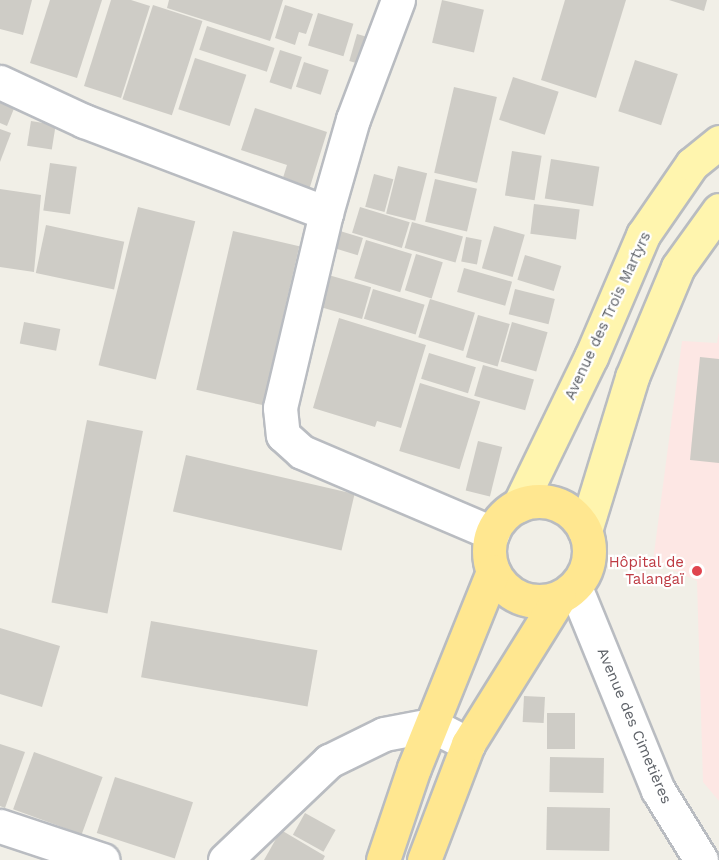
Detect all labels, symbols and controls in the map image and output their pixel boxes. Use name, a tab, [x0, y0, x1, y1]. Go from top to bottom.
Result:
street label: Avenue des Trois Martyrs	[561, 229, 655, 403]
place label: Hôpital de Talangaï	[608, 553, 684, 588]
marker: Hôpital de Talangaï	[688, 562, 706, 580]
street label: Avenue des Cimetières	[593, 645, 675, 807]

